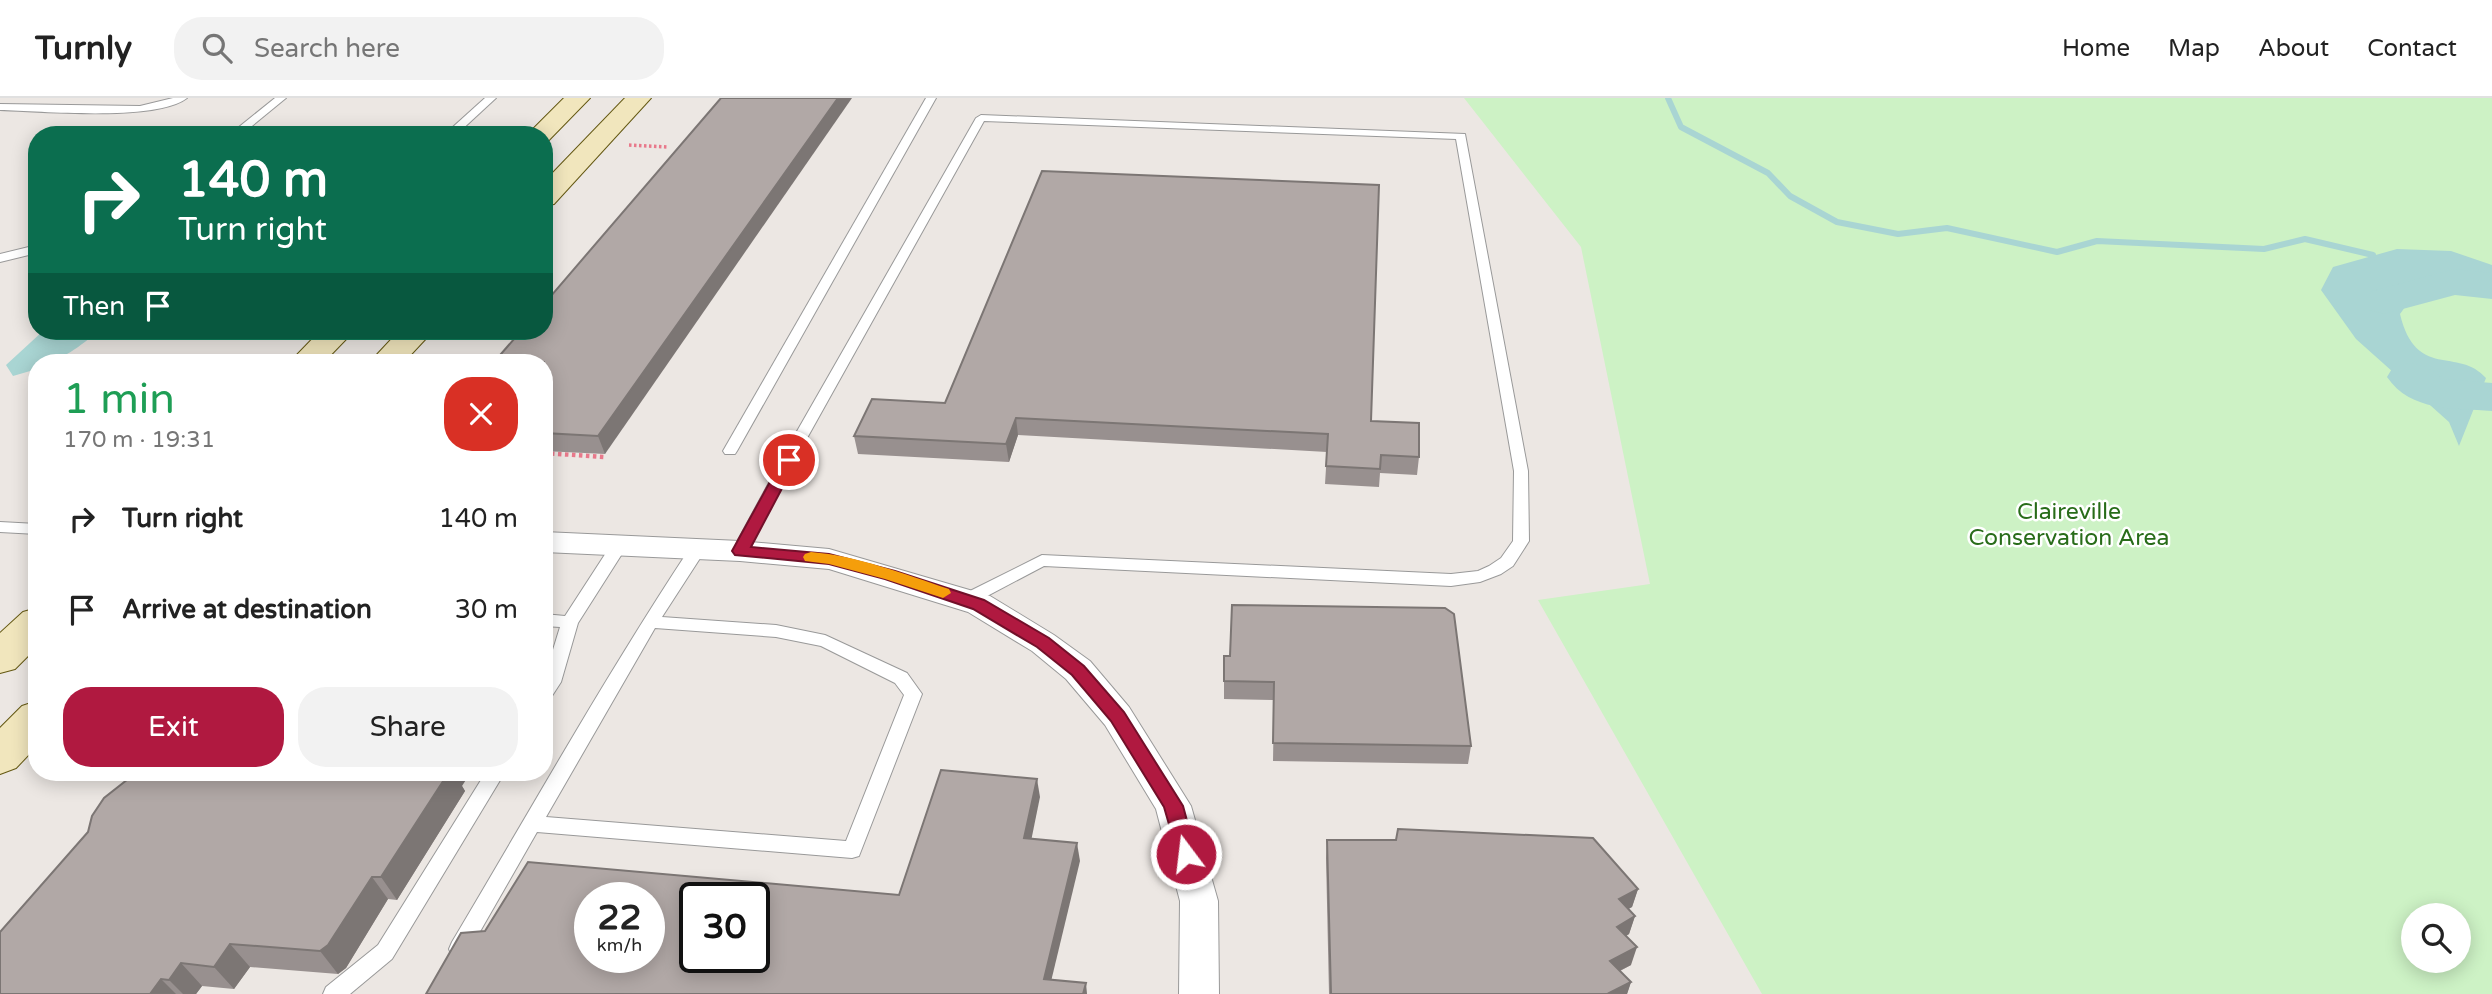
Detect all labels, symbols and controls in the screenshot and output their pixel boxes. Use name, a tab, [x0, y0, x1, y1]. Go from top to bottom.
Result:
search box	[174, 17, 664, 80]
text: Turnly	[35, 29, 132, 68]
icon: search	[198, 29, 236, 67]
text: Search here	[254, 33, 400, 64]
text: Home	[2062, 34, 2130, 63]
text: Map	[2168, 34, 2220, 63]
text: About	[2258, 34, 2329, 63]
text: Contact	[2367, 34, 2457, 63]
text: 140 m	[178, 151, 328, 210]
icon: right	[63, 154, 154, 245]
text: Turn right	[178, 211, 327, 249]
icon: arrive	[139, 287, 177, 325]
text: Then	[63, 291, 125, 322]
text: 1 min	[63, 374, 175, 425]
button: close	[444, 377, 518, 451]
text: 170 m · 19:31	[63, 426, 215, 454]
pin	[759, 430, 819, 490]
icon: arrive	[770, 441, 808, 479]
park label: Claireville Conservation Area	[1968, 498, 2170, 552]
icon: right	[63, 500, 101, 538]
text: Turn right	[122, 503, 243, 534]
text: 140 m	[438, 503, 518, 534]
icon: arrive	[63, 591, 101, 629]
text: Arrive at destination	[122, 594, 372, 625]
text: 30 m	[455, 594, 518, 625]
button: Exit	[63, 687, 284, 767]
button: Share	[298, 687, 518, 767]
position arrow	[1149, 817, 1223, 891]
speed limit sign: 30	[679, 882, 770, 973]
text: 22	[598, 897, 641, 939]
map controls	[2401, 903, 2471, 973]
button: search	[2401, 903, 2471, 973]
text: km/h	[597, 934, 642, 956]

